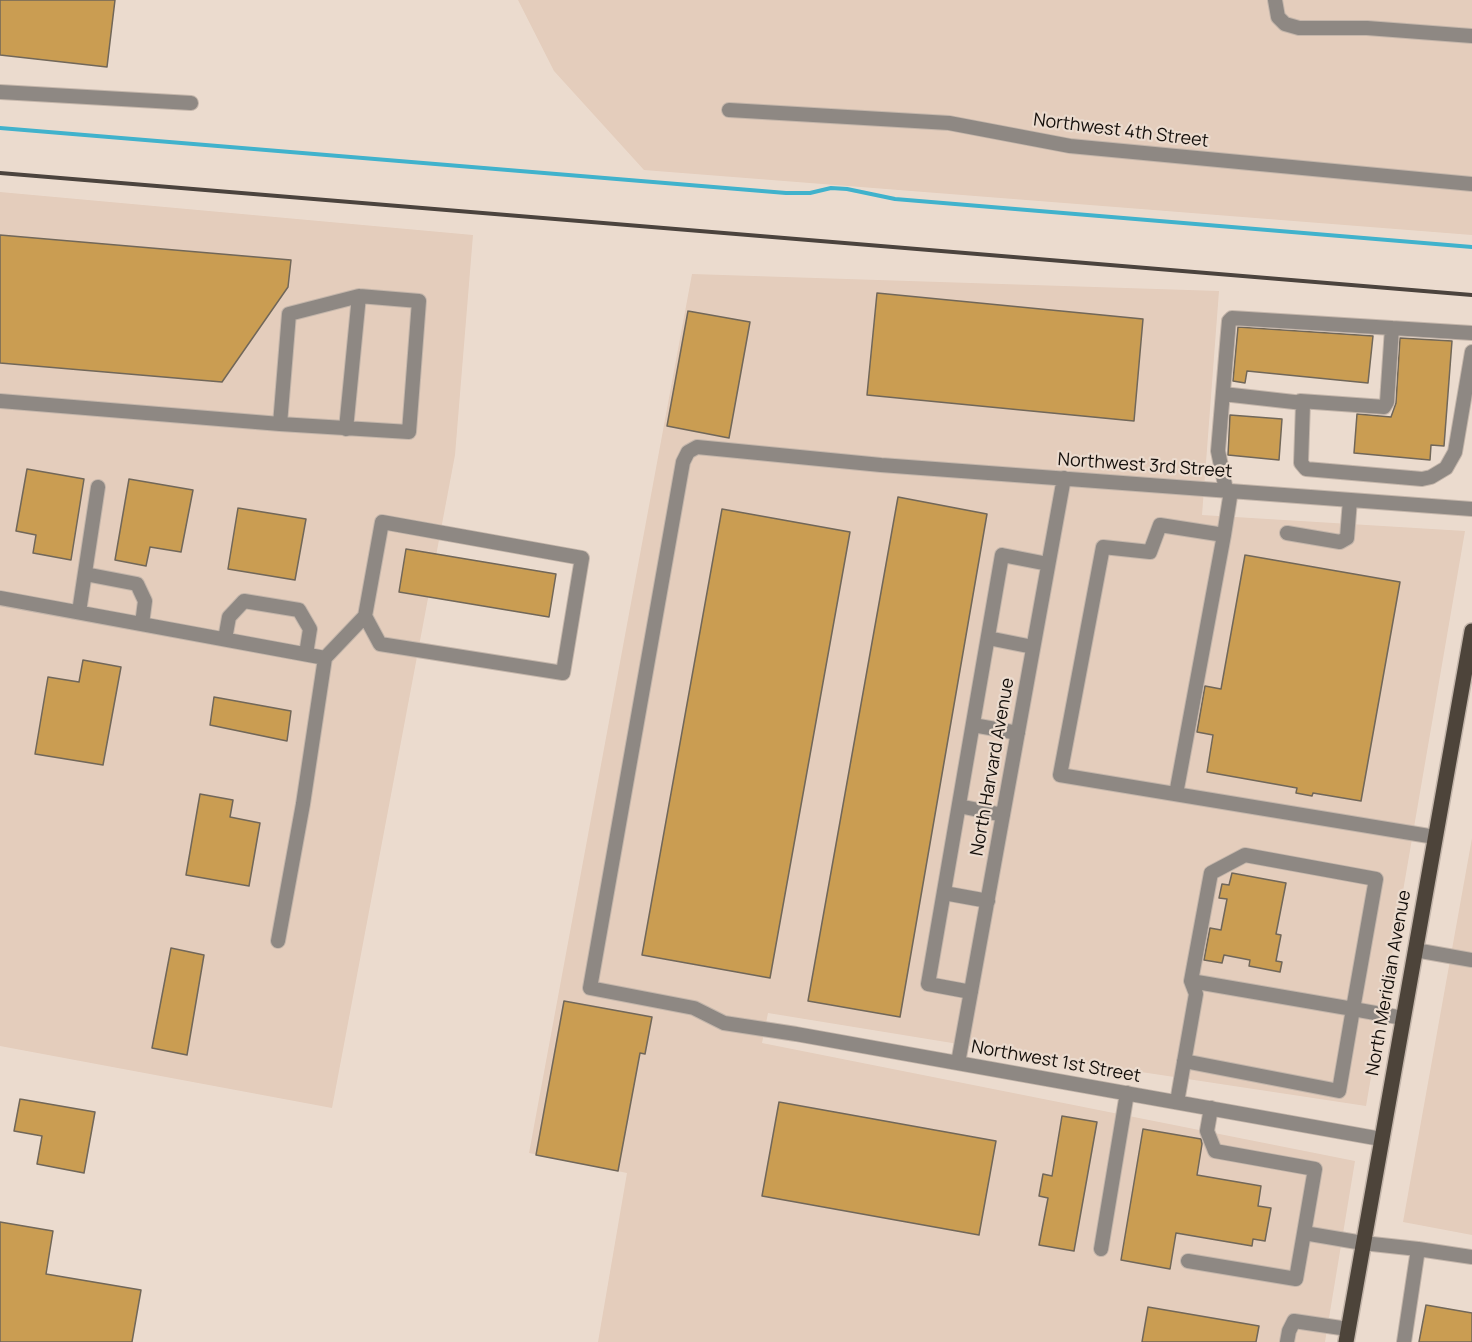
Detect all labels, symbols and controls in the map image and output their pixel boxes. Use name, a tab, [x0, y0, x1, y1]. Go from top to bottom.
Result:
street label: Northwest 4th Street	[1032, 110, 1210, 152]
street label: Northwest 3rd Street	[1057, 449, 1233, 483]
street label: North Harvard Avenue	[967, 676, 1019, 858]
street label: North Meridian Avenue	[1362, 889, 1416, 1077]
street label: Northwest 1st Street	[970, 1036, 1142, 1088]

